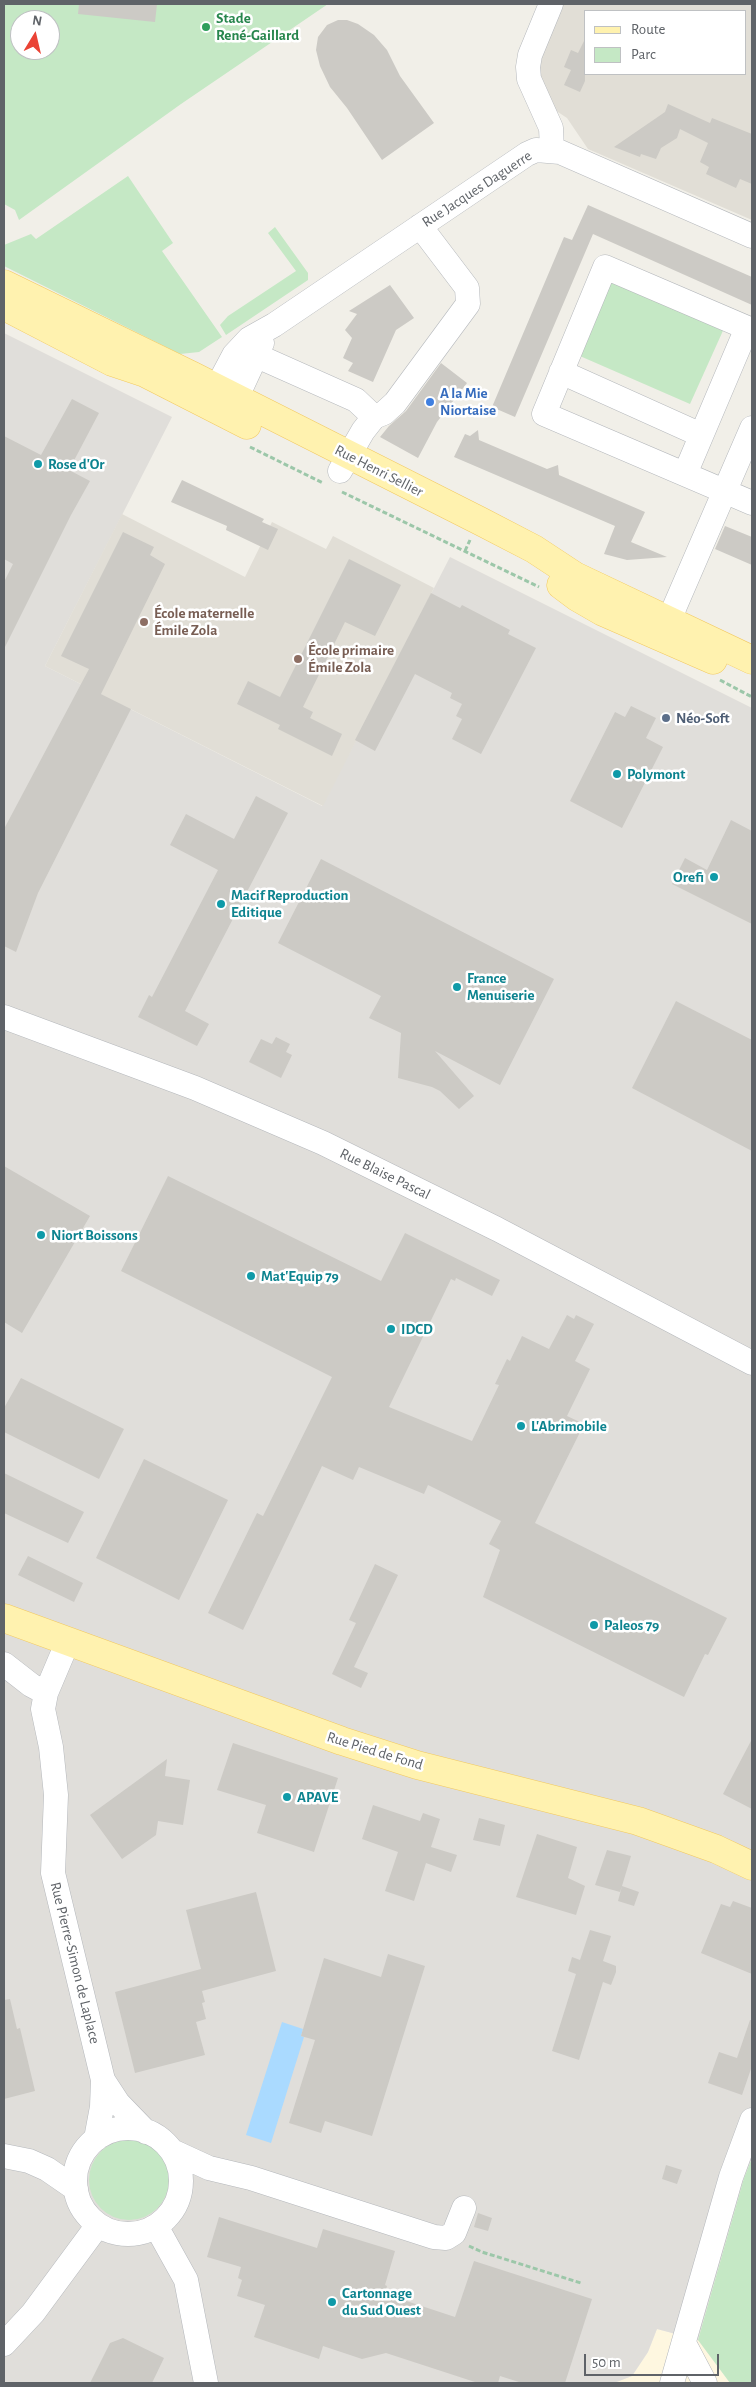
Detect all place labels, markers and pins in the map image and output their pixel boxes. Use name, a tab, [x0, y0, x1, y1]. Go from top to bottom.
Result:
place label: Stade René-Gaillard	[216, 9, 299, 44]
marker: Stade René-Gaillard	[200, 21, 212, 33]
place label: A la Mie Niortaise	[440, 384, 496, 419]
marker: A la Mie Niortaise	[424, 396, 436, 408]
place label: Rose d'Or	[48, 455, 104, 473]
marker: Rose d'Or	[32, 458, 44, 470]
place label: École maternelle Émile Zola	[154, 604, 254, 639]
marker: École maternelle Émile Zola	[138, 616, 150, 628]
place label: École primaire Émile Zola	[308, 641, 394, 676]
marker: École primaire Émile Zola	[292, 653, 304, 665]
place label: Néo-Soft	[676, 709, 730, 727]
marker: Néo-Soft	[660, 712, 672, 724]
place label: Polymont	[627, 765, 685, 783]
marker: Polymont	[611, 768, 623, 780]
place label: Orefi	[673, 868, 704, 886]
marker: Orefi	[708, 871, 720, 883]
place label: Macif Reproduction Editique	[231, 886, 348, 921]
marker: Macif Reproduction Editique	[215, 898, 227, 910]
place label: France Menuiserie	[467, 969, 535, 1004]
marker: France Menuiserie	[451, 981, 463, 993]
place label: Niort Boissons	[51, 1226, 138, 1244]
marker: Niort Boissons	[35, 1229, 47, 1241]
place label: Mat'Equip 79	[261, 1267, 339, 1285]
marker: Mat'Equip 79	[245, 1270, 257, 1282]
place label: IDCD	[401, 1320, 433, 1338]
marker: IDCD	[385, 1323, 397, 1335]
place label: L'Abrimobile	[531, 1417, 607, 1435]
marker: L'Abrimobile	[515, 1420, 527, 1432]
place label: Paleos 79	[604, 1616, 659, 1634]
marker: Paleos 79	[588, 1619, 600, 1631]
place label: APAVE	[297, 1788, 338, 1806]
marker: APAVE	[281, 1791, 293, 1803]
place label: Cartonnage du Sud Ouest	[342, 2284, 421, 2319]
marker: Cartonnage du Sud Ouest	[326, 2296, 338, 2308]

